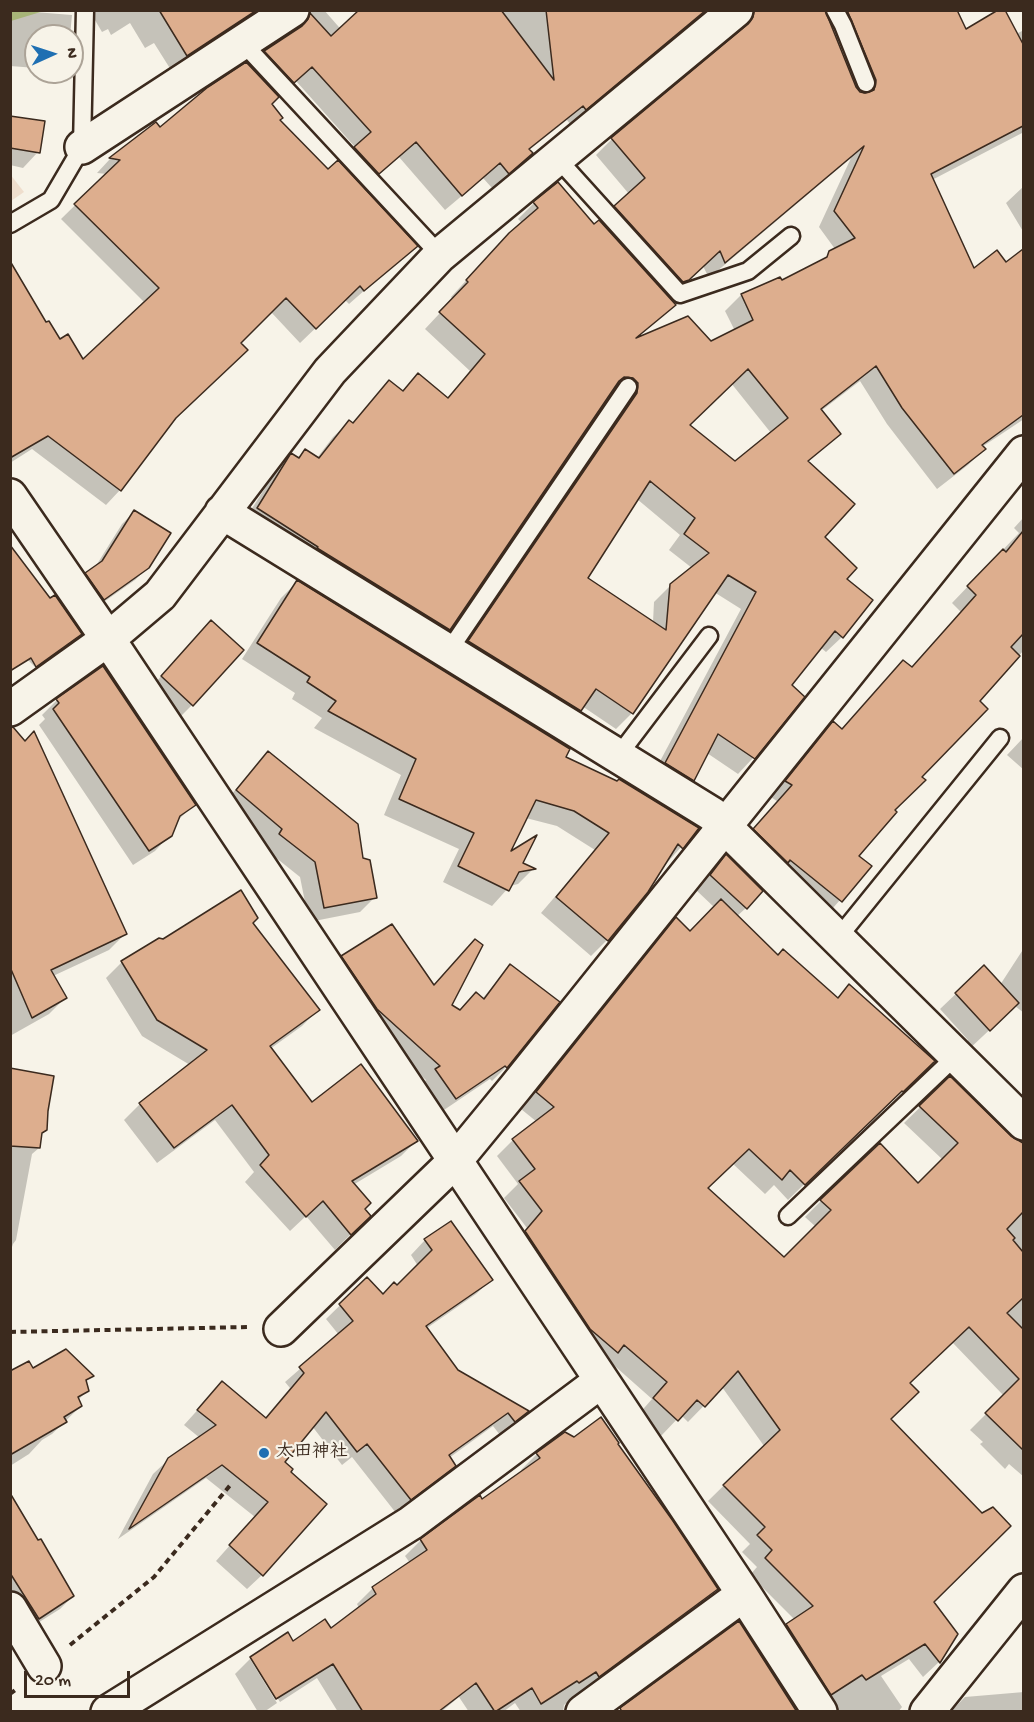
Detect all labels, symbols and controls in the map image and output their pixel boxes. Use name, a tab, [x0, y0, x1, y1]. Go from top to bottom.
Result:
north arrow	[24, 24, 84, 84]
text: N	[61, 47, 80, 59]
place label: 太田神社	[276, 1442, 348, 1464]
marker: 太田神社	[257, 1446, 271, 1460]
scale bar	[27, 1659, 134, 1697]
text: 20 m	[35, 1671, 71, 1692]

